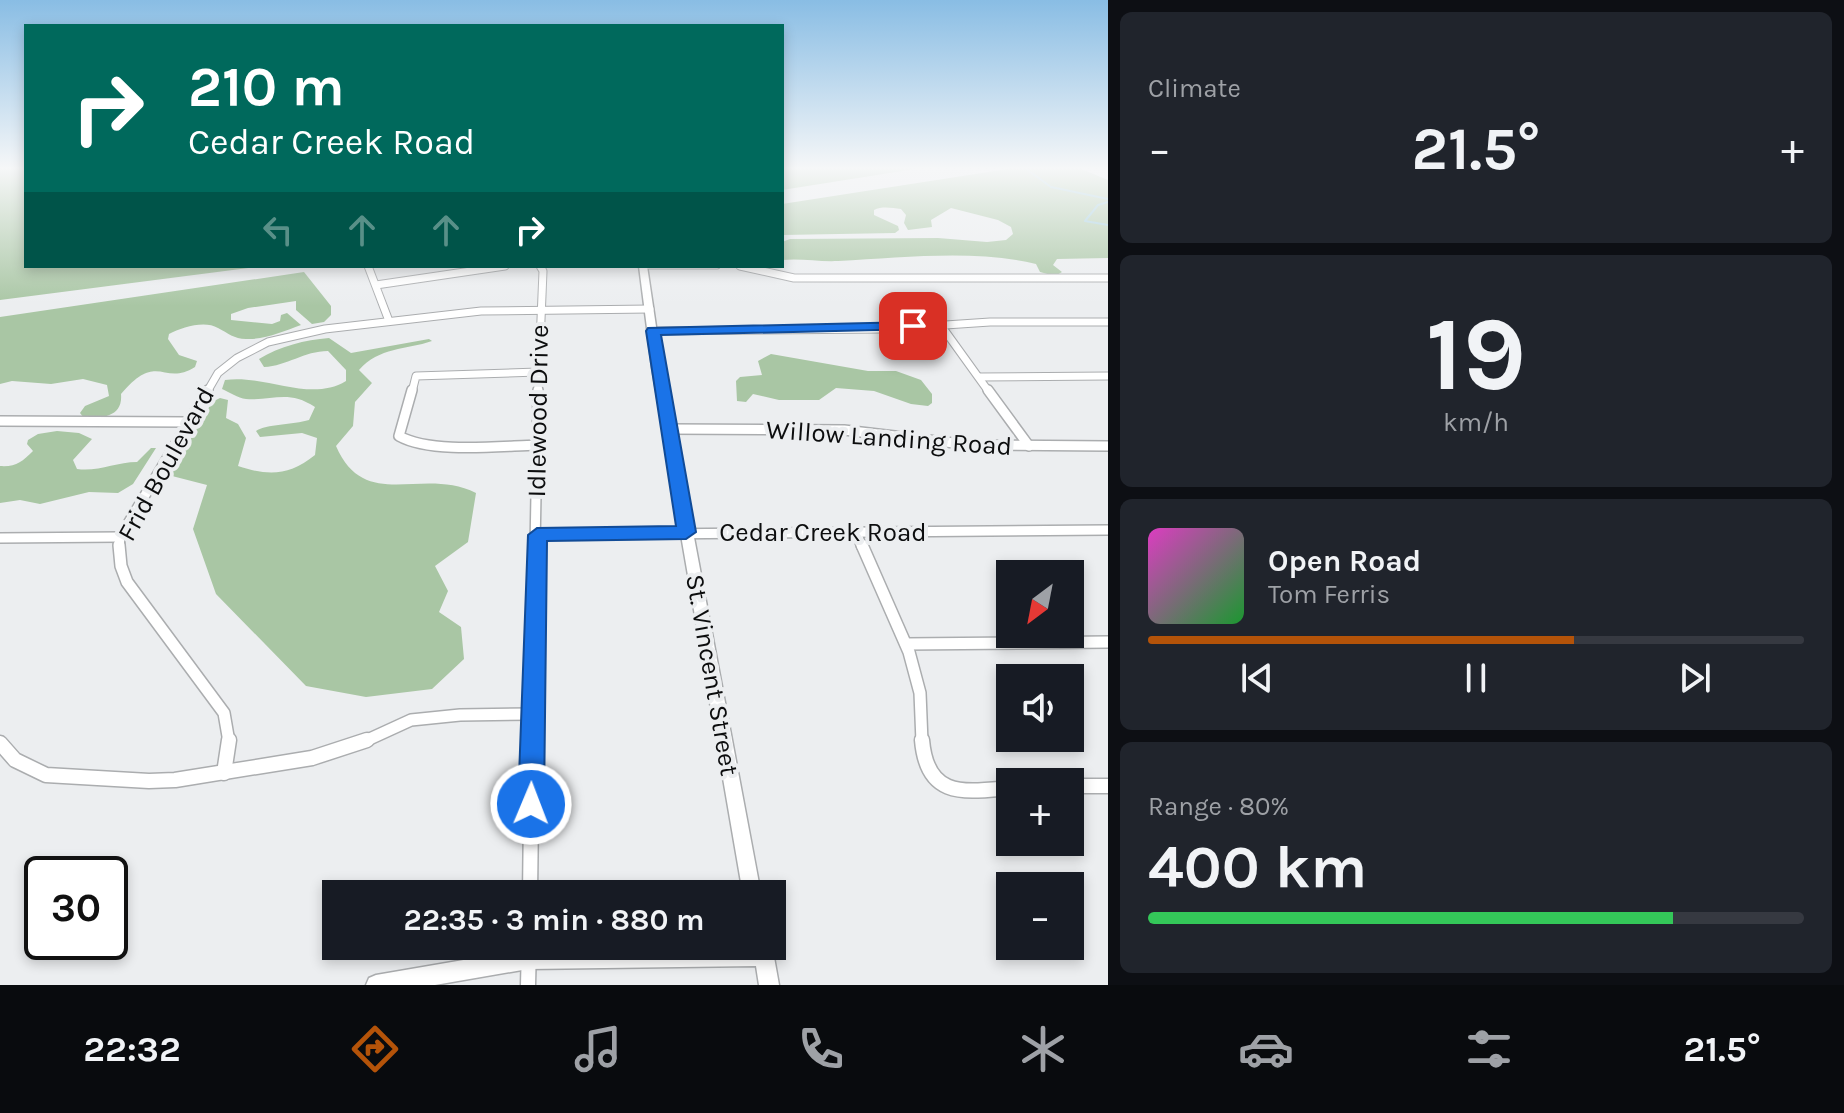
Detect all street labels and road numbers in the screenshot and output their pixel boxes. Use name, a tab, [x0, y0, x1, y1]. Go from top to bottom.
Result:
street label: Idlewood Drive	[521, 324, 555, 498]
street label: Frid Boulevard	[111, 382, 221, 546]
street label: Willow Landing Road	[765, 414, 1013, 462]
street label: Cedar Creek Road	[719, 517, 927, 548]
street label: St. Vincent Street	[679, 572, 745, 778]

